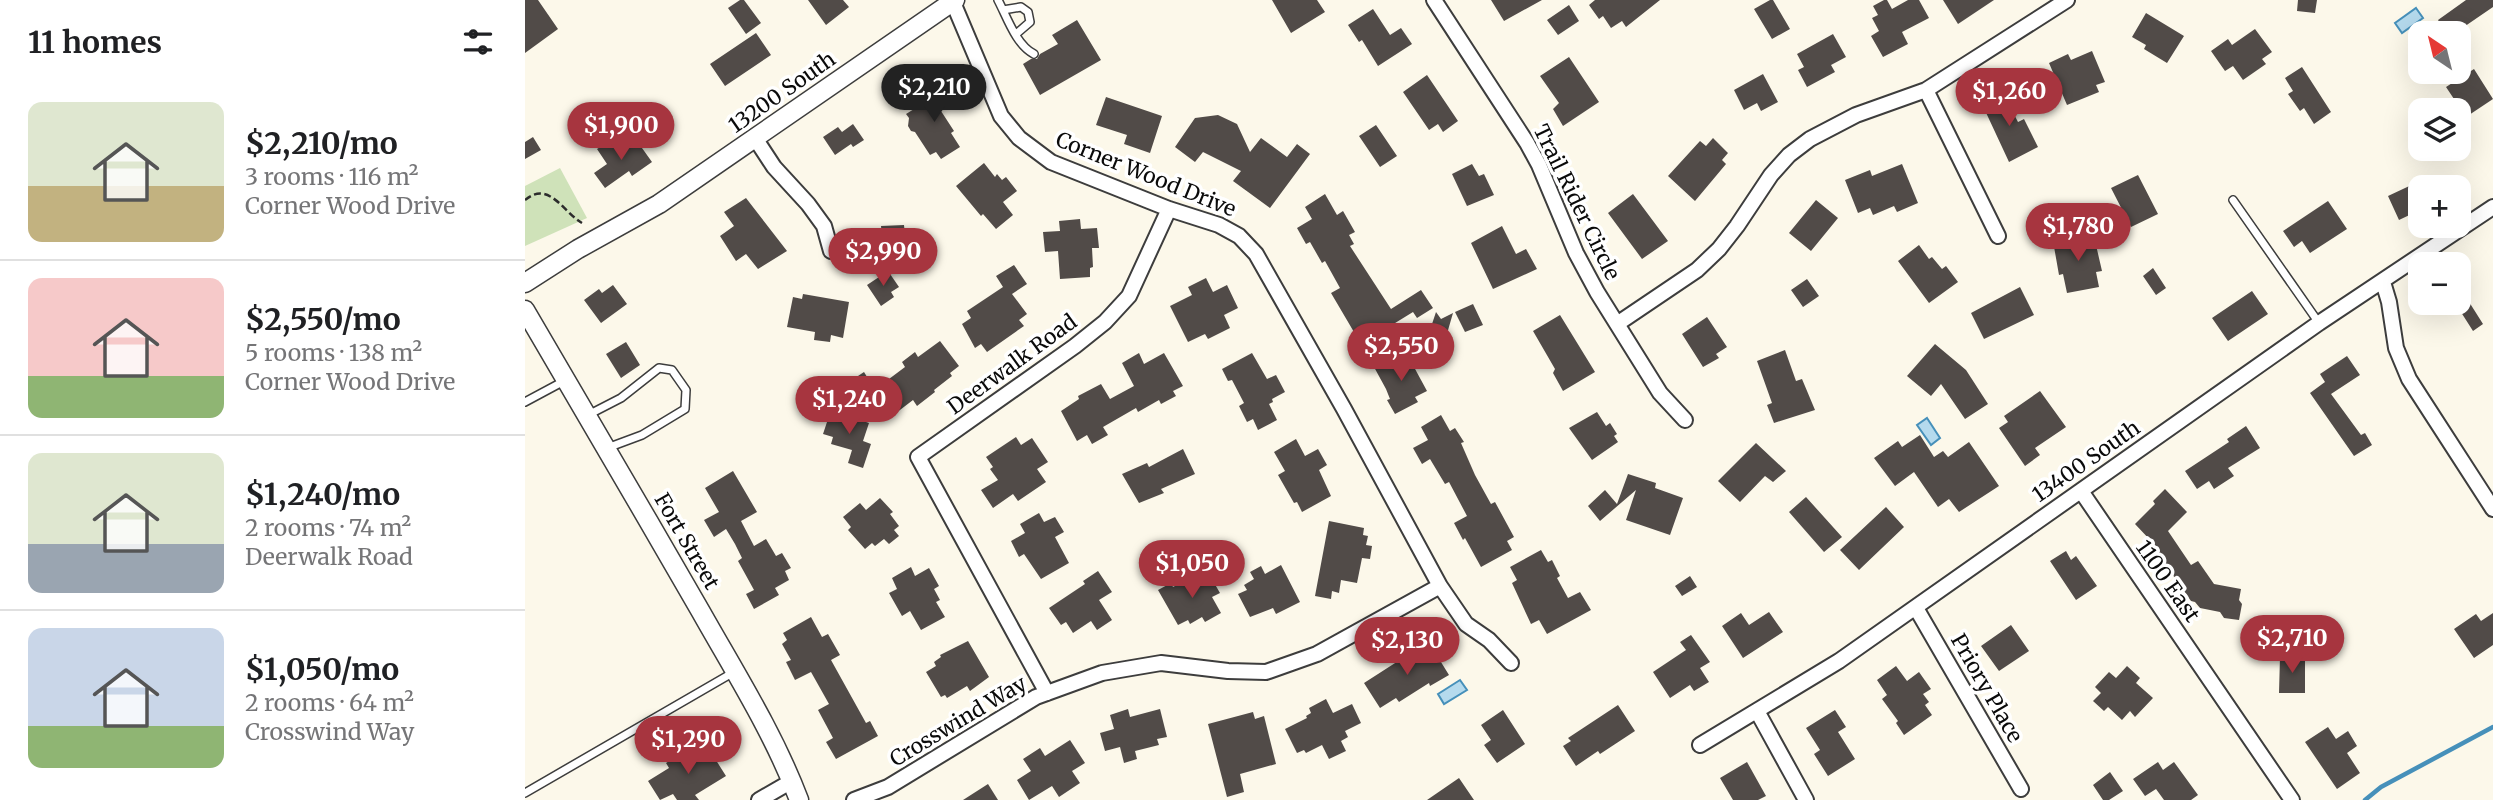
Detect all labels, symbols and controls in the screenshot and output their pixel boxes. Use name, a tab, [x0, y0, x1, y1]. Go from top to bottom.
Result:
north arrow	[2408, 21, 2471, 84]
map controls	[2408, 21, 2471, 315]
text: 11 homes	[28, 23, 162, 61]
icon: filters	[459, 23, 497, 61]
street label: 13200 South	[723, 45, 841, 139]
pin: $2,210	[877, 64, 991, 124]
pin: $1,260	[1952, 68, 2066, 128]
text: $2,210	[897, 72, 971, 101]
text: $1,260	[1972, 76, 2046, 105]
button: layers	[2408, 98, 2471, 161]
pin: $1,900	[564, 102, 678, 162]
text: $1,900	[583, 110, 659, 139]
street label: Trail Rider Circle	[1528, 120, 1626, 284]
text: $2,210/mo	[245, 124, 398, 162]
street label: Corner Wood Drive	[1052, 126, 1240, 223]
icon: home	[84, 130, 168, 214]
text: 3 rooms · 116 m²	[245, 162, 419, 191]
button: +	[2408, 175, 2471, 238]
text: Corner Wood Drive	[245, 191, 455, 220]
pin: $1,780	[2021, 204, 2135, 263]
text: $1,780	[2042, 211, 2114, 240]
pin: $2,990	[826, 229, 940, 288]
text: $2,990	[844, 236, 922, 265]
button: −	[2408, 252, 2471, 315]
text: $2,550/mo	[245, 300, 401, 338]
icon: home	[84, 306, 168, 390]
street label: Deerwalk Road	[942, 308, 1082, 420]
pin: $2,550	[1344, 324, 1458, 383]
text: $2,550	[1363, 331, 1439, 360]
text: 5 rooms · 138 m²	[245, 338, 422, 367]
text: Corner Wood Drive	[245, 367, 455, 396]
pin: $1,240	[792, 376, 906, 436]
text: $1,240	[811, 384, 887, 413]
street label: 13400 South	[2027, 414, 2145, 508]
text: $1,240/mo	[245, 475, 400, 513]
icon: home	[84, 481, 168, 565]
street label: Fort Street	[649, 488, 725, 594]
text: 2 rooms · 74 m²	[245, 513, 411, 542]
street label: 1100 East	[2130, 535, 2206, 627]
pin: $1,050	[1135, 540, 1249, 600]
text: Deerwalk Road	[245, 542, 413, 571]
text: $1,050	[1155, 548, 1229, 577]
pin: $2,710	[2235, 616, 2349, 675]
pin: $2,130	[1350, 618, 1464, 677]
text: $2,710	[2256, 623, 2328, 652]
text: $2,130	[1370, 625, 1444, 654]
street label: Priory Place	[1945, 629, 2029, 747]
text: $1,050/mo	[245, 650, 399, 688]
icon: home	[84, 656, 168, 740]
street label: Crosswind Way	[885, 669, 1032, 772]
text: 2 rooms · 64 m²	[245, 688, 414, 717]
pin: $1,290	[631, 716, 745, 776]
text: Crosswind Way	[245, 717, 414, 746]
text: $1,290	[651, 724, 725, 753]

